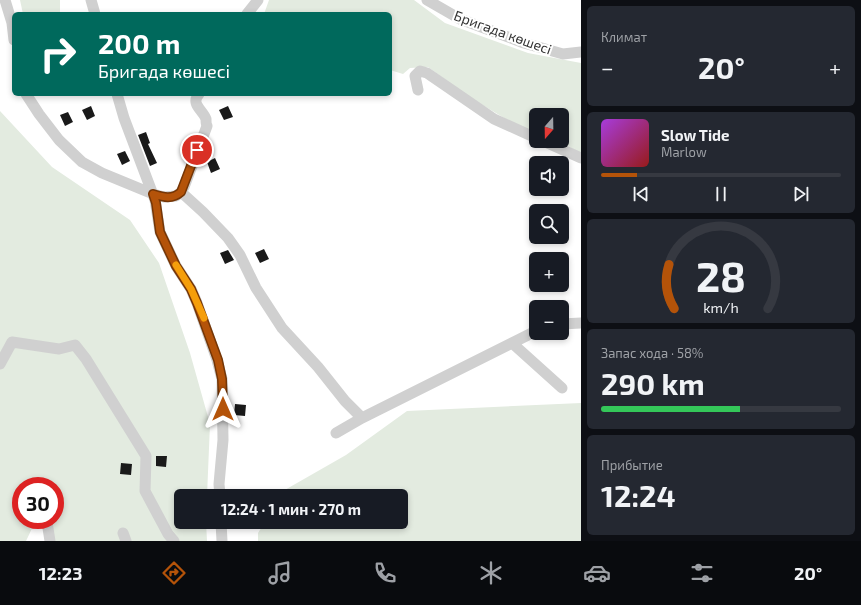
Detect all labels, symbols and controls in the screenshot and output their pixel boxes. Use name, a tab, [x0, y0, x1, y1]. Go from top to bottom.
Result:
street label: Бригада көшесі	[452, 6, 554, 58]
text: 200 m	[98, 26, 180, 60]
icon: right	[32, 28, 84, 80]
text: Климат	[601, 29, 647, 45]
text: 20°	[698, 49, 745, 85]
text: −	[601, 54, 614, 80]
text: +	[829, 54, 841, 80]
text: Бригада көшесі	[98, 60, 230, 82]
north arrow	[529, 108, 569, 148]
map controls	[529, 108, 569, 340]
text: Slow Tide	[661, 126, 729, 144]
pin	[180, 133, 214, 167]
icon: arrive	[186, 139, 208, 161]
text: Marlow	[661, 144, 707, 160]
button: sound	[529, 156, 569, 196]
icon: previous	[630, 183, 652, 205]
icon: pause	[710, 183, 732, 205]
icon: next	[790, 183, 812, 205]
button: search	[529, 204, 569, 244]
text: 28	[696, 249, 746, 299]
button: +	[529, 252, 569, 292]
text: km/h	[703, 298, 739, 315]
button: −	[529, 300, 569, 340]
text: Запас хода · 58%	[601, 345, 703, 361]
text: 290 km	[601, 365, 705, 401]
position arrow	[202, 388, 244, 430]
text: Прибытие	[601, 457, 663, 473]
speed limit sign: 30	[12, 477, 64, 529]
text: 12:24	[601, 477, 676, 513]
text: 12:24 · 1 мин · 270 m	[221, 500, 361, 518]
icon: directions	[160, 559, 188, 587]
icon: music	[266, 559, 294, 587]
icon: phone	[371, 559, 399, 587]
icon: climate	[477, 559, 505, 587]
icon: car	[583, 559, 611, 587]
icon: filters	[688, 559, 716, 587]
text: 12:23	[39, 562, 82, 584]
text: 20°	[794, 562, 822, 584]

